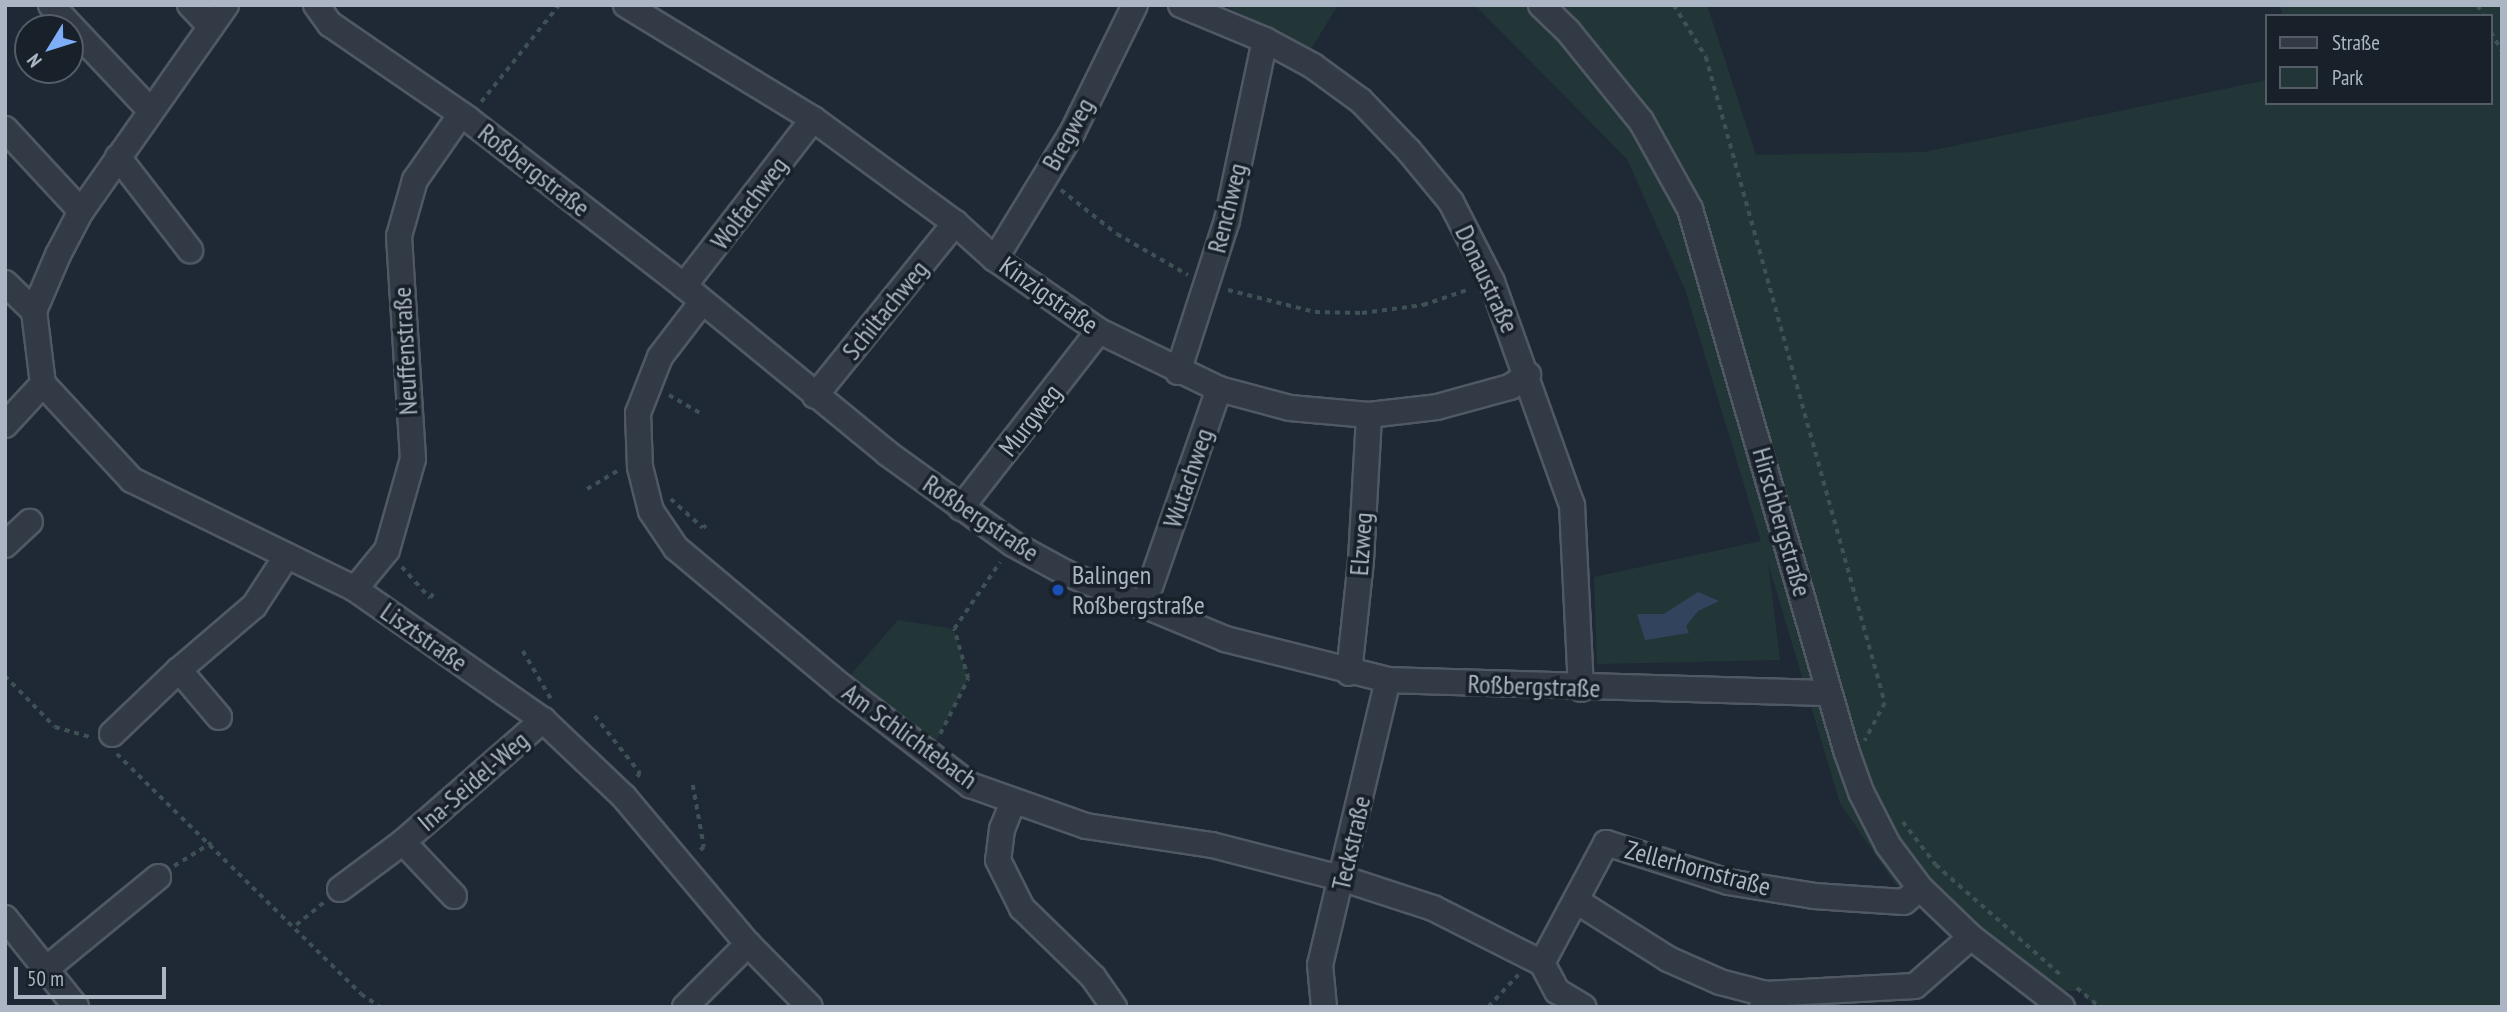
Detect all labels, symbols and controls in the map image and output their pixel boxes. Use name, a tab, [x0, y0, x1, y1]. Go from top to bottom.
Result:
north arrow	[14, 14, 84, 84]
legend	[2266, 14, 2493, 105]
text: Straße	[2332, 29, 2380, 56]
text: N	[21, 49, 47, 72]
text: Park	[2332, 64, 2363, 91]
street label: Bregweg	[1035, 92, 1101, 176]
street label: Roßbergstraße	[472, 117, 596, 223]
street label: Wolfachweg	[704, 150, 794, 256]
street label: Renchweg	[1201, 160, 1253, 256]
street label: Donaustraße	[1449, 220, 1525, 338]
street label: Kinzigstraße	[994, 250, 1104, 340]
street label: Schiltachweg	[836, 254, 934, 366]
street label: Neuffenstraße	[386, 286, 424, 416]
street label: Murgweg	[992, 378, 1068, 462]
street label: Wutachweg	[1156, 424, 1220, 532]
street label: Hirschbergstraße	[1746, 444, 1818, 600]
street label: Roßbergstraße	[917, 468, 1045, 568]
street label: Elzweg	[1343, 511, 1379, 577]
place label: Balingen Roßbergstraße	[1072, 559, 1205, 620]
marker: Balingen Roßbergstraße	[1050, 582, 1066, 598]
street label: Lisztstraße	[375, 596, 473, 678]
street label: Roßbergstraße	[1467, 668, 1601, 704]
street label: Am Schlichtebach	[837, 677, 983, 795]
street label: Ina-Seidel-Weg	[411, 724, 535, 838]
street label: Teckstraße	[1325, 793, 1377, 893]
street label: Zellerhornstraße	[1622, 834, 1774, 902]
scale bar	[18, 953, 170, 997]
text: 50 m	[27, 965, 64, 992]

